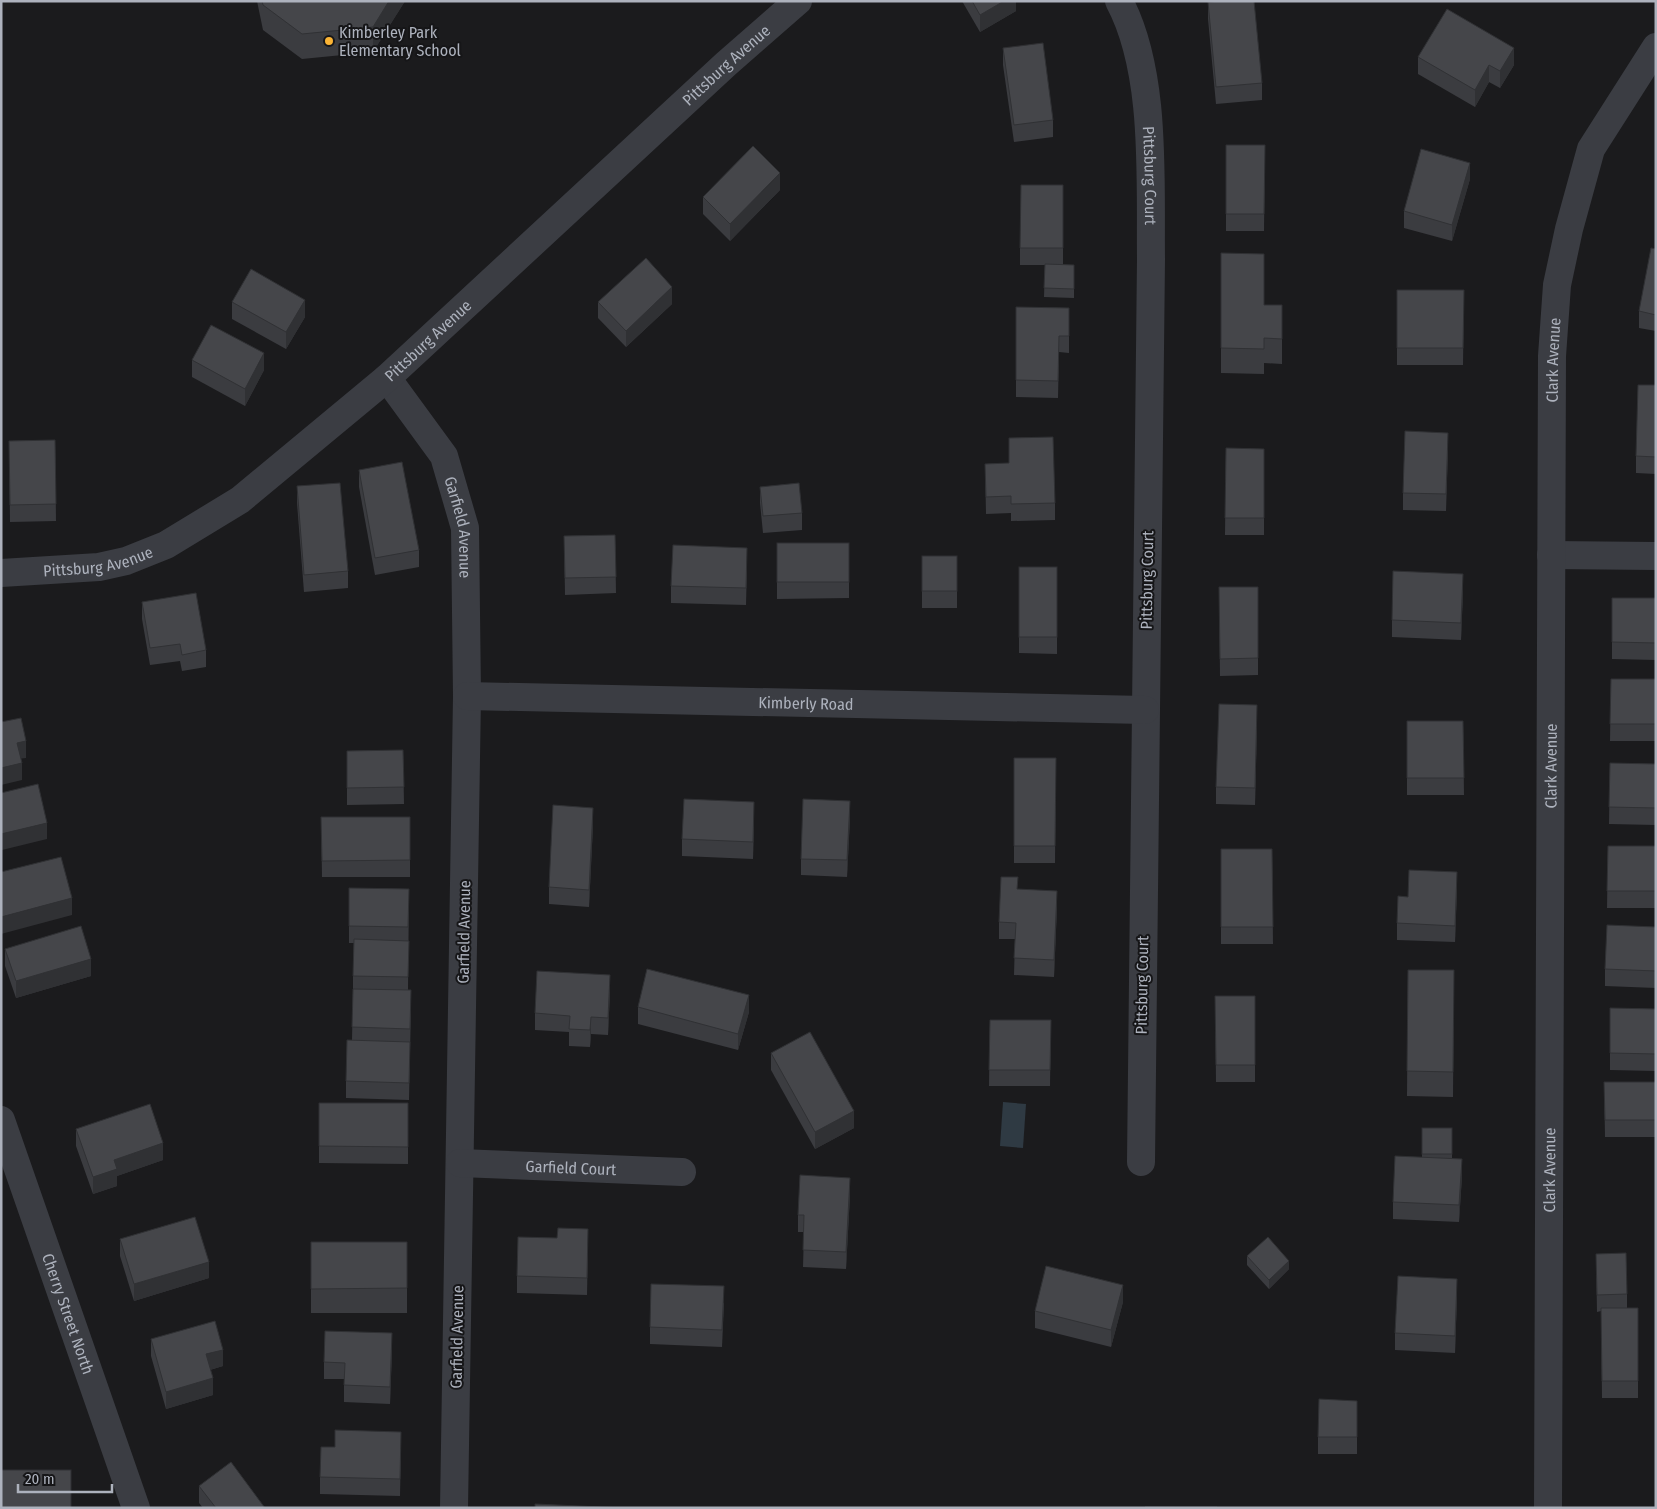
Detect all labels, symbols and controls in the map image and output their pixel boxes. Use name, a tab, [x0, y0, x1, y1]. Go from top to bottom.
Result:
street label: Pittsburg Avenue	[678, 21, 774, 109]
place label: Kimberley Park Elementary School	[339, 23, 461, 60]
marker: Kimberley Park Elementary School	[323, 35, 335, 47]
street label: Pittsburg Court	[1139, 126, 1160, 226]
street label: Pittsburg Avenue	[380, 295, 475, 385]
street label: Clark Avenue	[1542, 317, 1564, 402]
street label: Garfield Avenue	[441, 474, 475, 578]
street label: Pittsburg Court	[1137, 530, 1157, 629]
street label: Pittsburg Avenue	[43, 542, 155, 580]
street label: Kimberly Road	[758, 693, 854, 713]
street label: Clark Avenue	[1541, 723, 1560, 808]
street label: Garfield Avenue	[454, 880, 474, 984]
street label: Pittsburg Court	[1132, 935, 1152, 1034]
street label: Clark Avenue	[1540, 1127, 1559, 1212]
street label: Garfield Court	[525, 1156, 617, 1179]
street label: Cherry Street North	[39, 1251, 98, 1377]
street label: Garfield Avenue	[447, 1285, 467, 1389]
scale bar	[18, 1462, 111, 1494]
text: 20 m	[25, 1470, 55, 1488]

